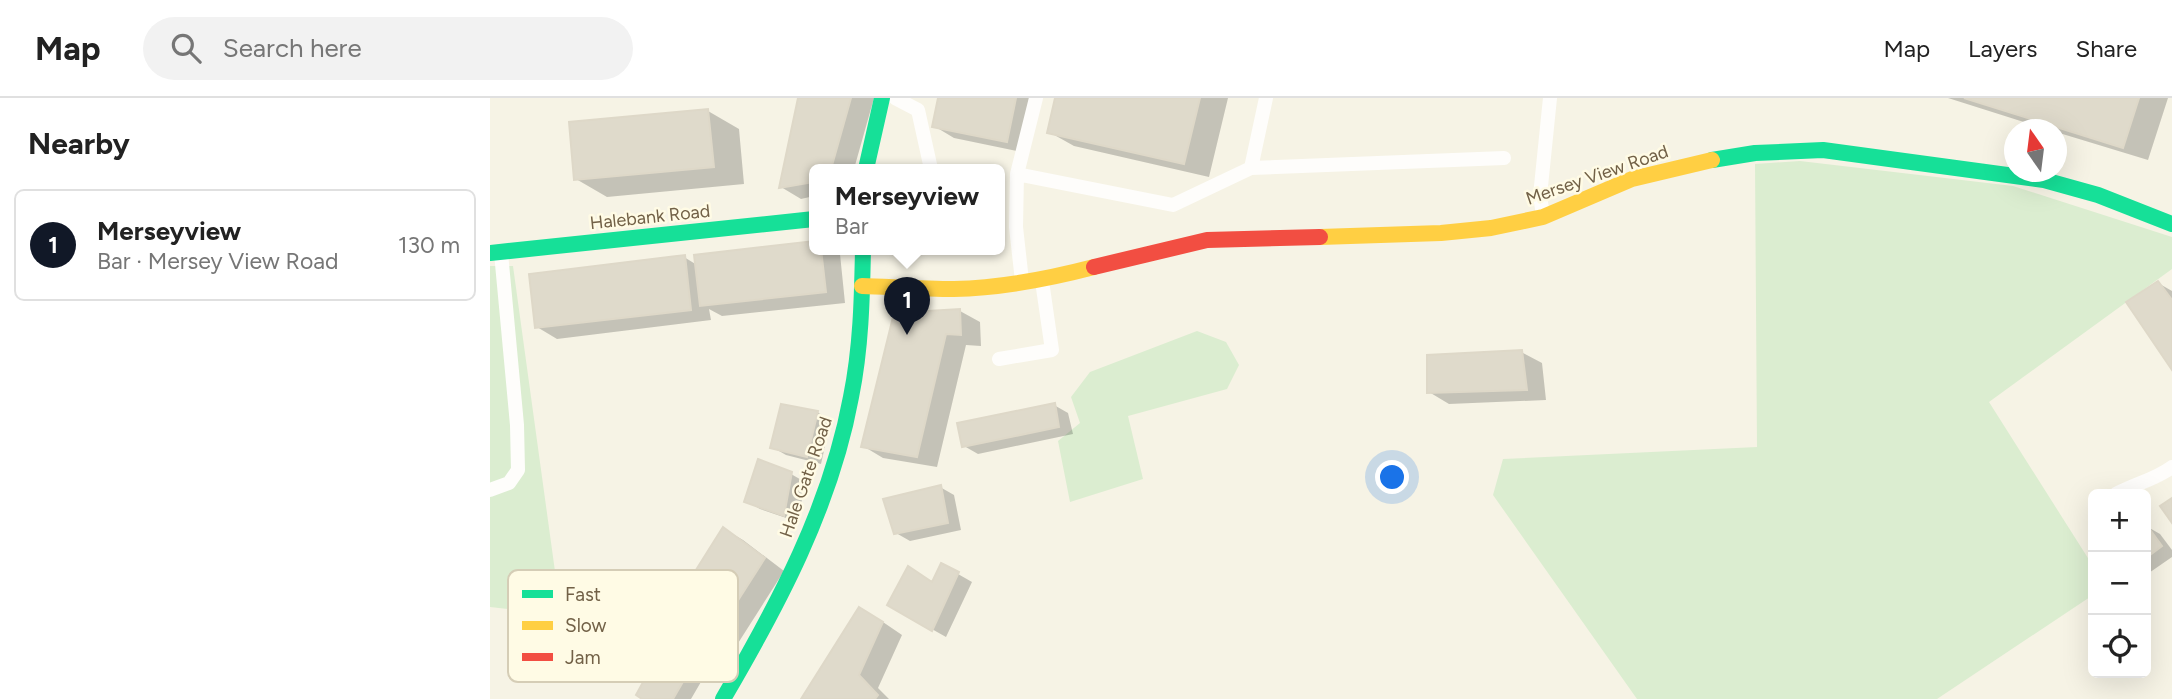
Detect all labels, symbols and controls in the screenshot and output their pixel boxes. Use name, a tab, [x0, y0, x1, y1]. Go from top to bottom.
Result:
search box	[143, 17, 633, 80]
text: Map	[35, 29, 101, 68]
icon: search	[167, 29, 205, 67]
text: Search here	[223, 32, 362, 64]
text: Map	[1883, 34, 1930, 63]
text: Layers	[1968, 34, 2037, 63]
text: Share	[2075, 34, 2137, 63]
north arrow	[2004, 119, 2067, 182]
text: Nearby	[28, 125, 130, 162]
street label: Mersey View Road	[1523, 140, 1671, 210]
popup	[809, 164, 1005, 255]
text: Merseyview	[835, 180, 979, 212]
street label: Halebank Road	[589, 200, 711, 234]
text: Bar	[835, 212, 868, 240]
text: Merseyview	[97, 215, 241, 247]
text: 1	[48, 231, 58, 259]
text: 130 m	[398, 231, 460, 259]
text: Bar · Mersey View Road	[97, 247, 339, 275]
pin: 1	[884, 277, 930, 335]
street label: Hale Gate Road	[775, 414, 837, 540]
your location	[1375, 460, 1409, 494]
map controls	[2088, 489, 2151, 678]
button: +	[2088, 489, 2151, 552]
button: −	[2088, 552, 2151, 615]
legend	[508, 570, 738, 682]
text: Fast	[565, 583, 601, 606]
text: Slow	[565, 614, 607, 637]
button: locate	[2088, 615, 2151, 678]
text: Jam	[565, 646, 601, 669]

